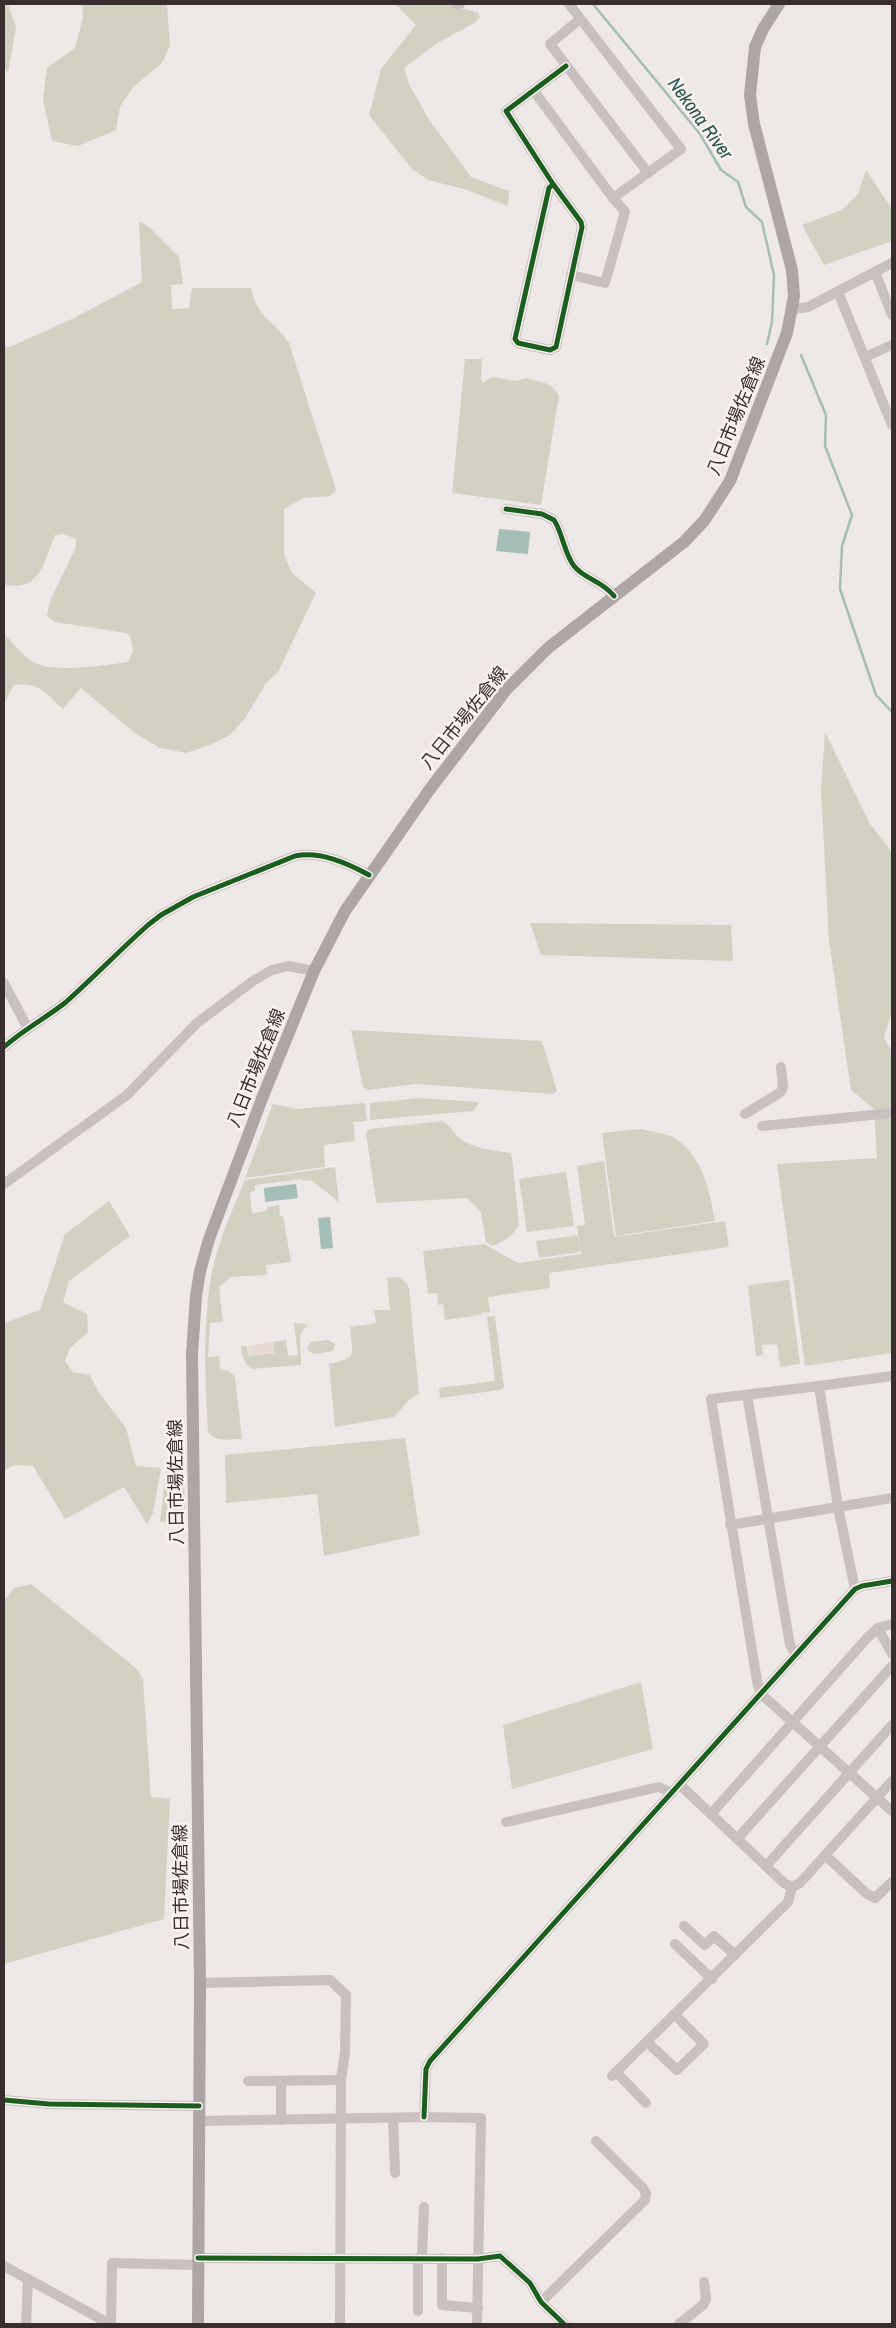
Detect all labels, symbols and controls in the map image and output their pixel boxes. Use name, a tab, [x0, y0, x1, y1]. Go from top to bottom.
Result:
water label: Nekona River	[662, 72, 740, 165]
street label: 八日市場佐倉線	[700, 353, 771, 479]
street label: 八日市場佐倉線	[414, 661, 513, 775]
street label: 八日市場佐倉線	[220, 1005, 291, 1131]
street label: 八日市場佐倉線	[162, 1419, 189, 1545]
street label: 八日市場佐倉線	[167, 1824, 194, 1950]

